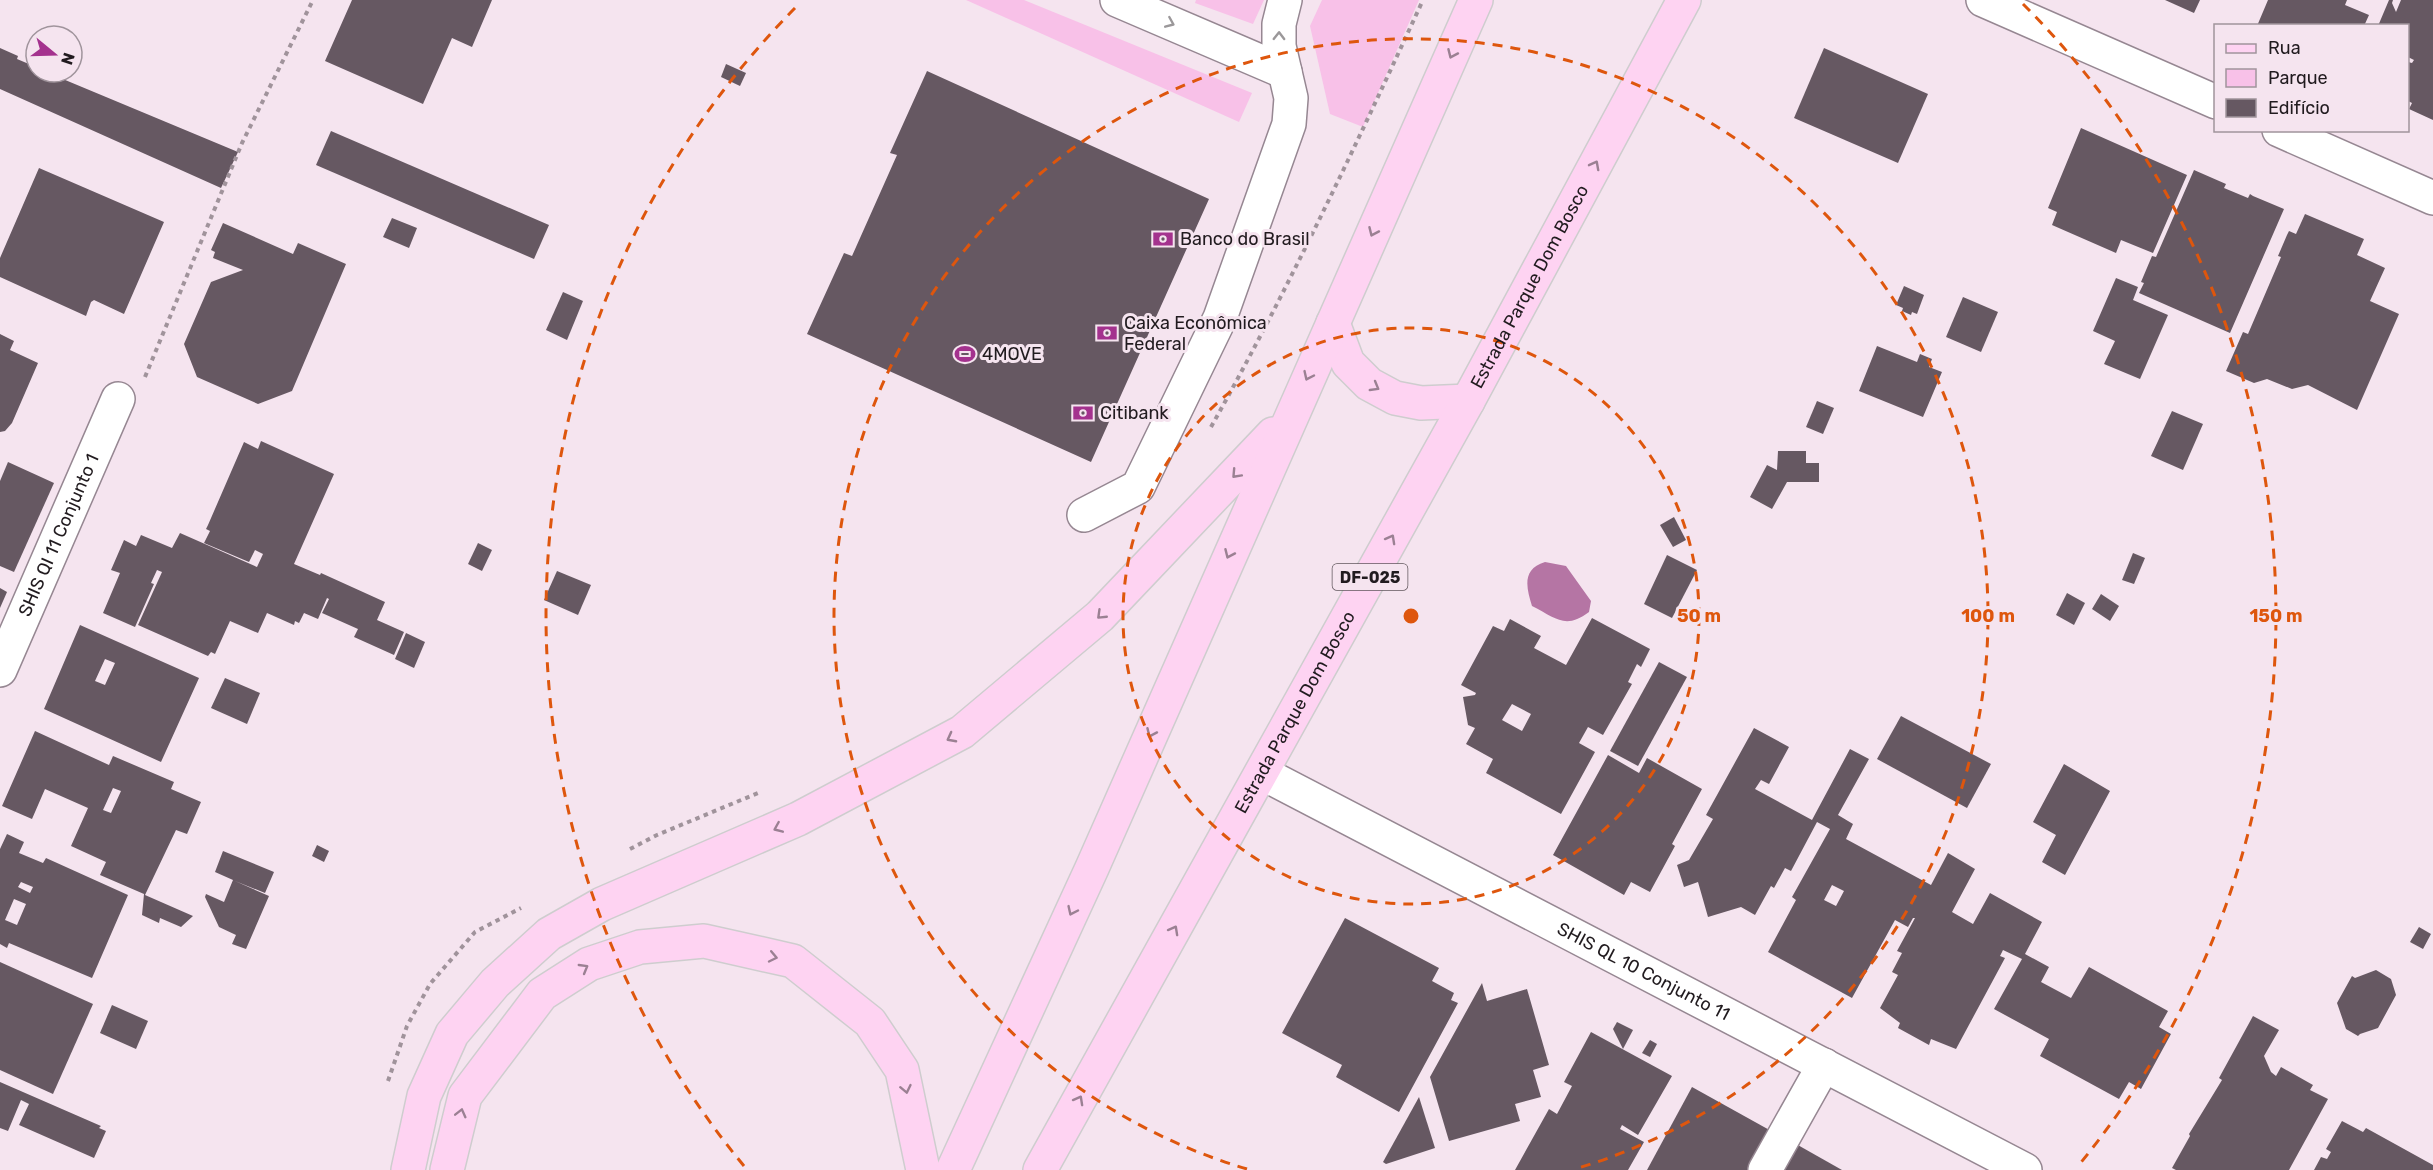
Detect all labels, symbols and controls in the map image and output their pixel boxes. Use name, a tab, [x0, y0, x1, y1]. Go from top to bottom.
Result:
one-way arrow	[1164, 16, 1175, 28]
north arrow	[24, 24, 84, 84]
legend	[2214, 24, 2409, 132]
one-way arrow	[1273, 32, 1285, 41]
text: Rua	[2268, 37, 2301, 59]
one-way arrow	[1447, 47, 1459, 58]
text: N	[57, 50, 79, 67]
text: Parque	[2268, 67, 2328, 89]
text: Edifício	[2268, 97, 2330, 119]
one-way arrow	[1588, 161, 1599, 172]
street label: Estrada Parque Dom Bosco	[1466, 181, 1593, 392]
one-way arrow	[1368, 225, 1380, 236]
bank icon: Banco do Brasil	[1151, 227, 1175, 251]
place label: Banco do Brasil	[1180, 228, 1310, 250]
place label: Caixa Econômica Federal	[1124, 312, 1267, 355]
bank icon: Caixa Econômica Federal	[1095, 321, 1119, 345]
sports icon: 4MOVE	[953, 342, 977, 366]
place label: 4MOVE	[982, 343, 1042, 365]
one-way arrow	[1304, 370, 1316, 381]
one-way arrow	[1369, 380, 1379, 391]
bank icon: Citibank	[1071, 401, 1095, 425]
place label: Citibank	[1100, 402, 1169, 424]
street label: SHIS QI 11 Conjunto 1	[14, 451, 104, 620]
one-way arrow	[1232, 467, 1243, 477]
one-way arrow	[1384, 535, 1395, 546]
one-way arrow	[1225, 548, 1237, 559]
road number: DF-025	[1332, 564, 1408, 590]
text: 50 m	[1677, 605, 1721, 627]
text: 100 m	[1961, 605, 2015, 627]
text: 150 m	[2249, 605, 2303, 627]
centre of rings	[1401, 606, 1421, 626]
one-way arrow	[1098, 607, 1109, 618]
street label: Estrada Parque Dom Bosco	[1230, 607, 1360, 817]
one-way arrow	[1146, 726, 1158, 737]
one-way arrow	[947, 731, 957, 742]
one-way arrow	[773, 821, 784, 833]
one-way arrow	[1067, 905, 1079, 916]
street label: SHIS QL 10 Conjunto 11	[1554, 918, 1733, 1025]
one-way arrow	[1167, 926, 1178, 936]
one-way arrow	[768, 949, 778, 962]
one-way arrow	[578, 964, 588, 975]
one-way arrow	[898, 1084, 911, 1094]
one-way arrow	[1072, 1096, 1083, 1106]
one-way arrow	[454, 1108, 467, 1118]

